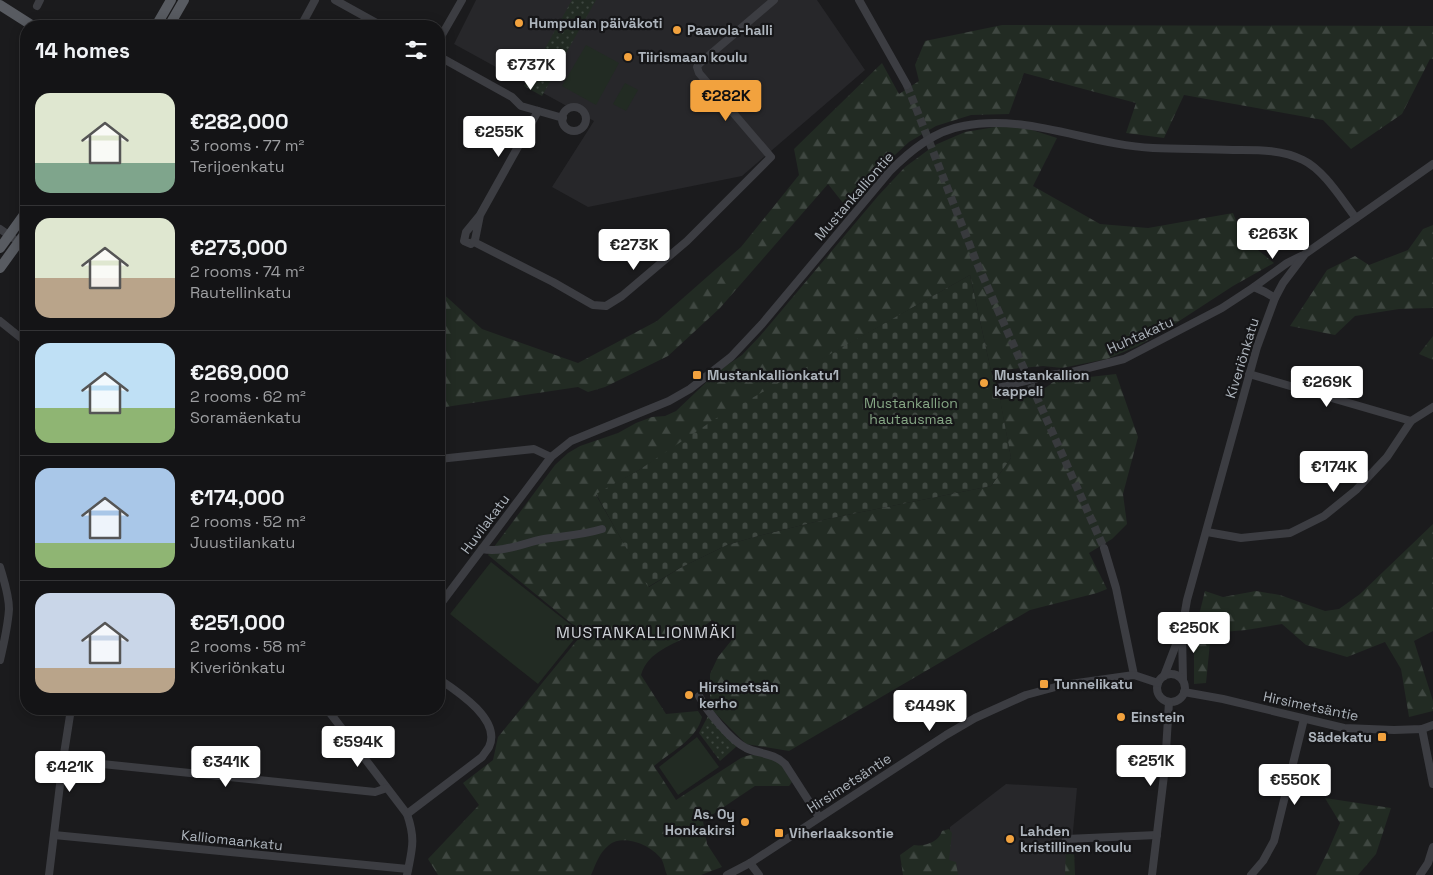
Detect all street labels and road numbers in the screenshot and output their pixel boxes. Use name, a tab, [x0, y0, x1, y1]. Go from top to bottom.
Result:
street label: Mustankalliontie	[811, 148, 897, 244]
street label: Huhtakatu	[1104, 312, 1176, 358]
street label: Kiveriönkatu	[1221, 315, 1263, 401]
street label: Huvilakatu	[457, 491, 513, 557]
street label: Hirsimetsäntie	[1262, 687, 1360, 725]
street label: Hirsimetsäntie	[803, 749, 895, 817]
street label: Kalliomaankatu	[180, 826, 284, 854]

